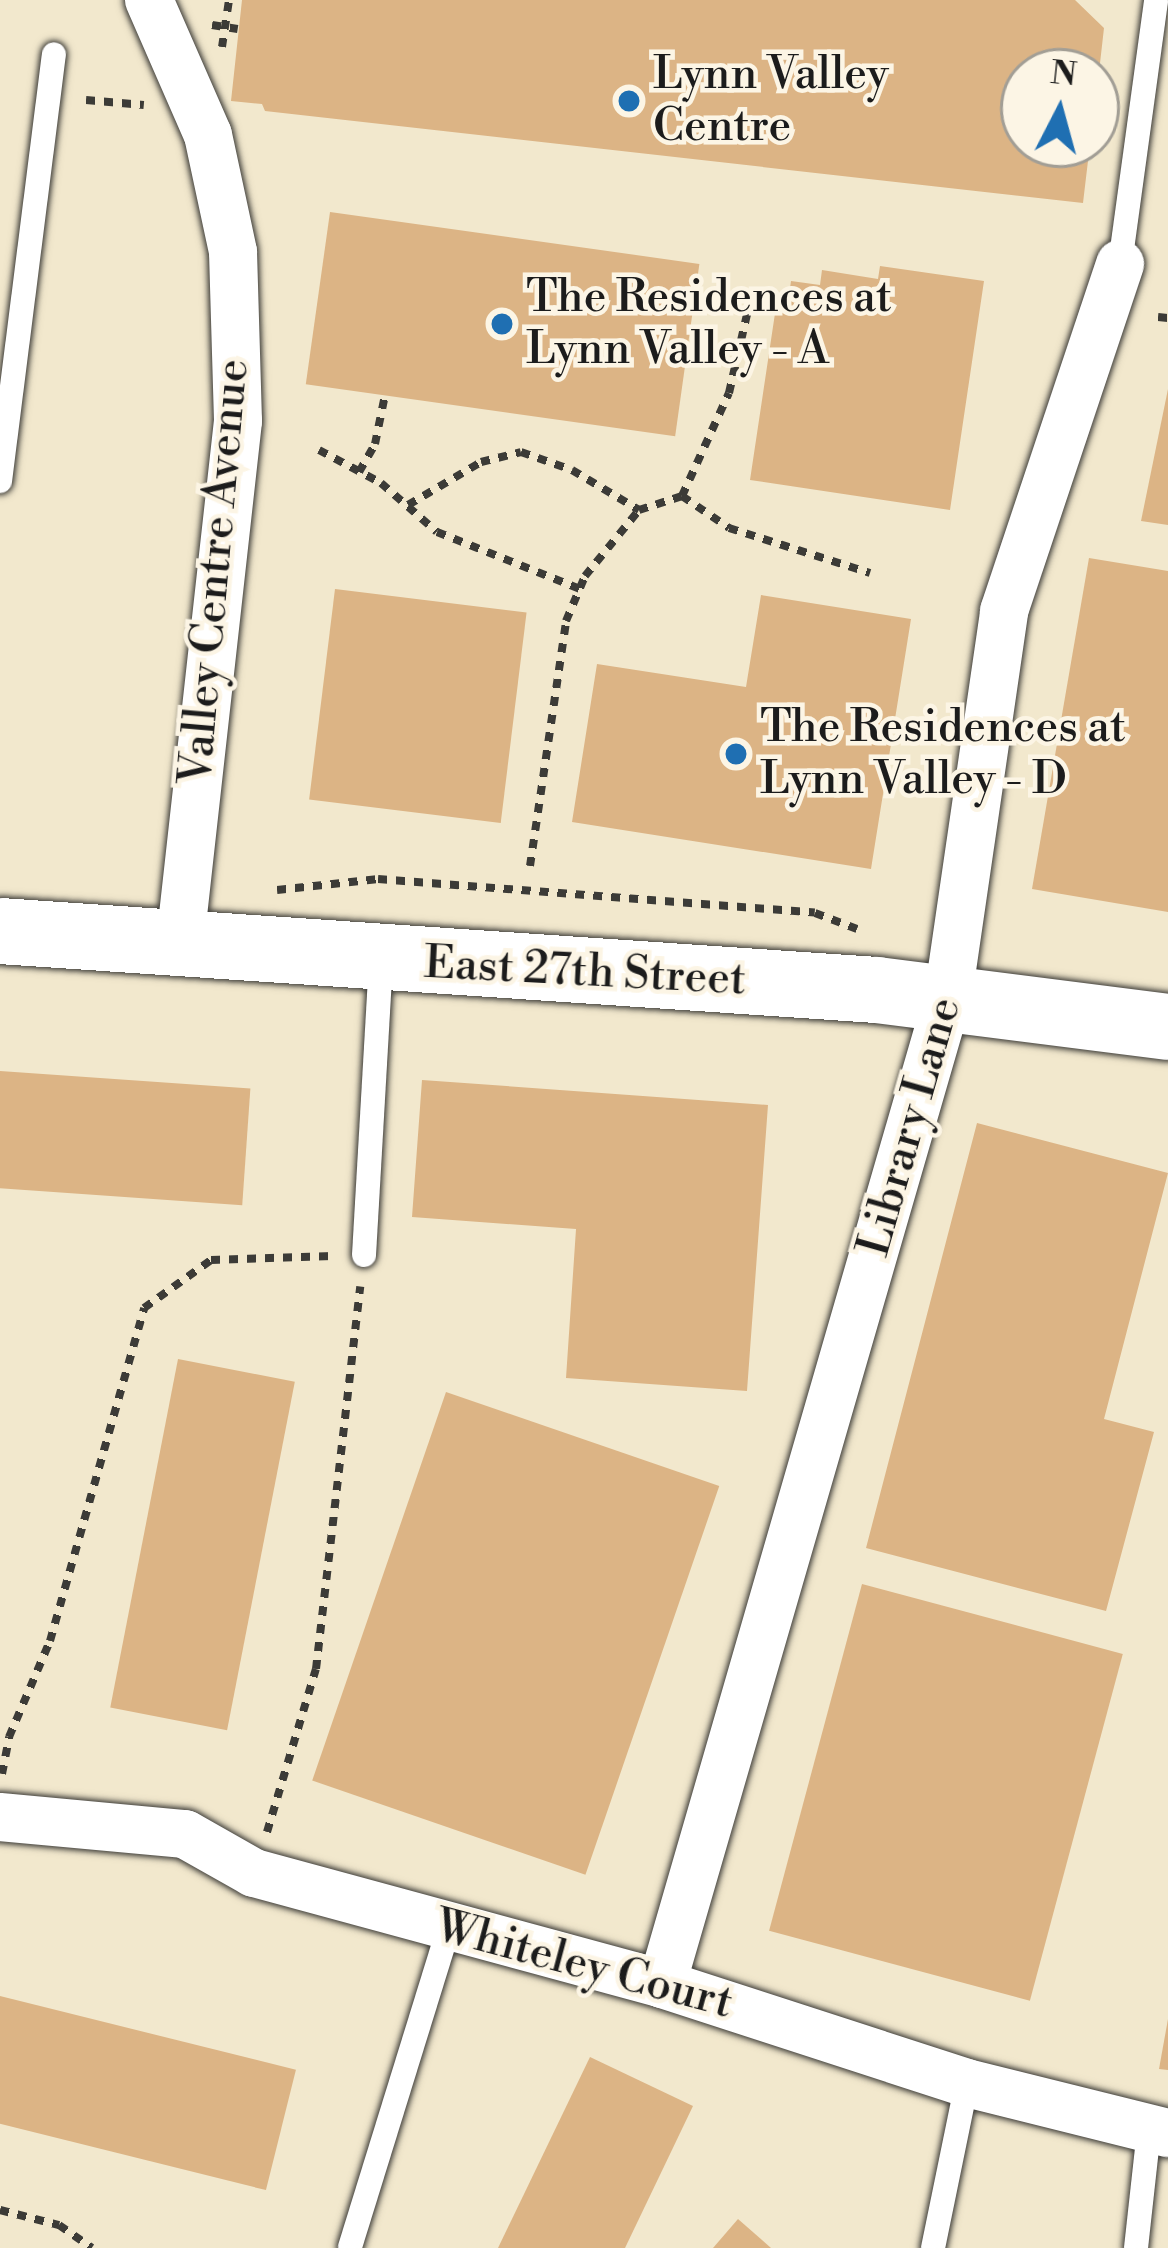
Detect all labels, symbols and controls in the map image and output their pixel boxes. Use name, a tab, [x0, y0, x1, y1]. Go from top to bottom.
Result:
place label: Lynn Valley Centre	[653, 48, 889, 154]
north arrow	[1000, 48, 1120, 168]
text: N	[1048, 53, 1079, 96]
marker: Lynn Valley Centre	[616, 88, 642, 114]
place label: The Residences at Lynn Valley - A	[526, 271, 892, 377]
marker: The Residences at Lynn Valley - A	[489, 311, 515, 337]
street label: Valley Centre Avenue	[169, 357, 261, 787]
place label: The Residences at Lynn Valley - D	[760, 701, 1126, 807]
marker: The Residences at Lynn Valley - D	[723, 741, 749, 767]
street label: East 27th Street	[423, 937, 747, 1007]
street label: Library Lane	[847, 991, 973, 1263]
street label: Whiteley Court	[429, 1899, 739, 2031]

